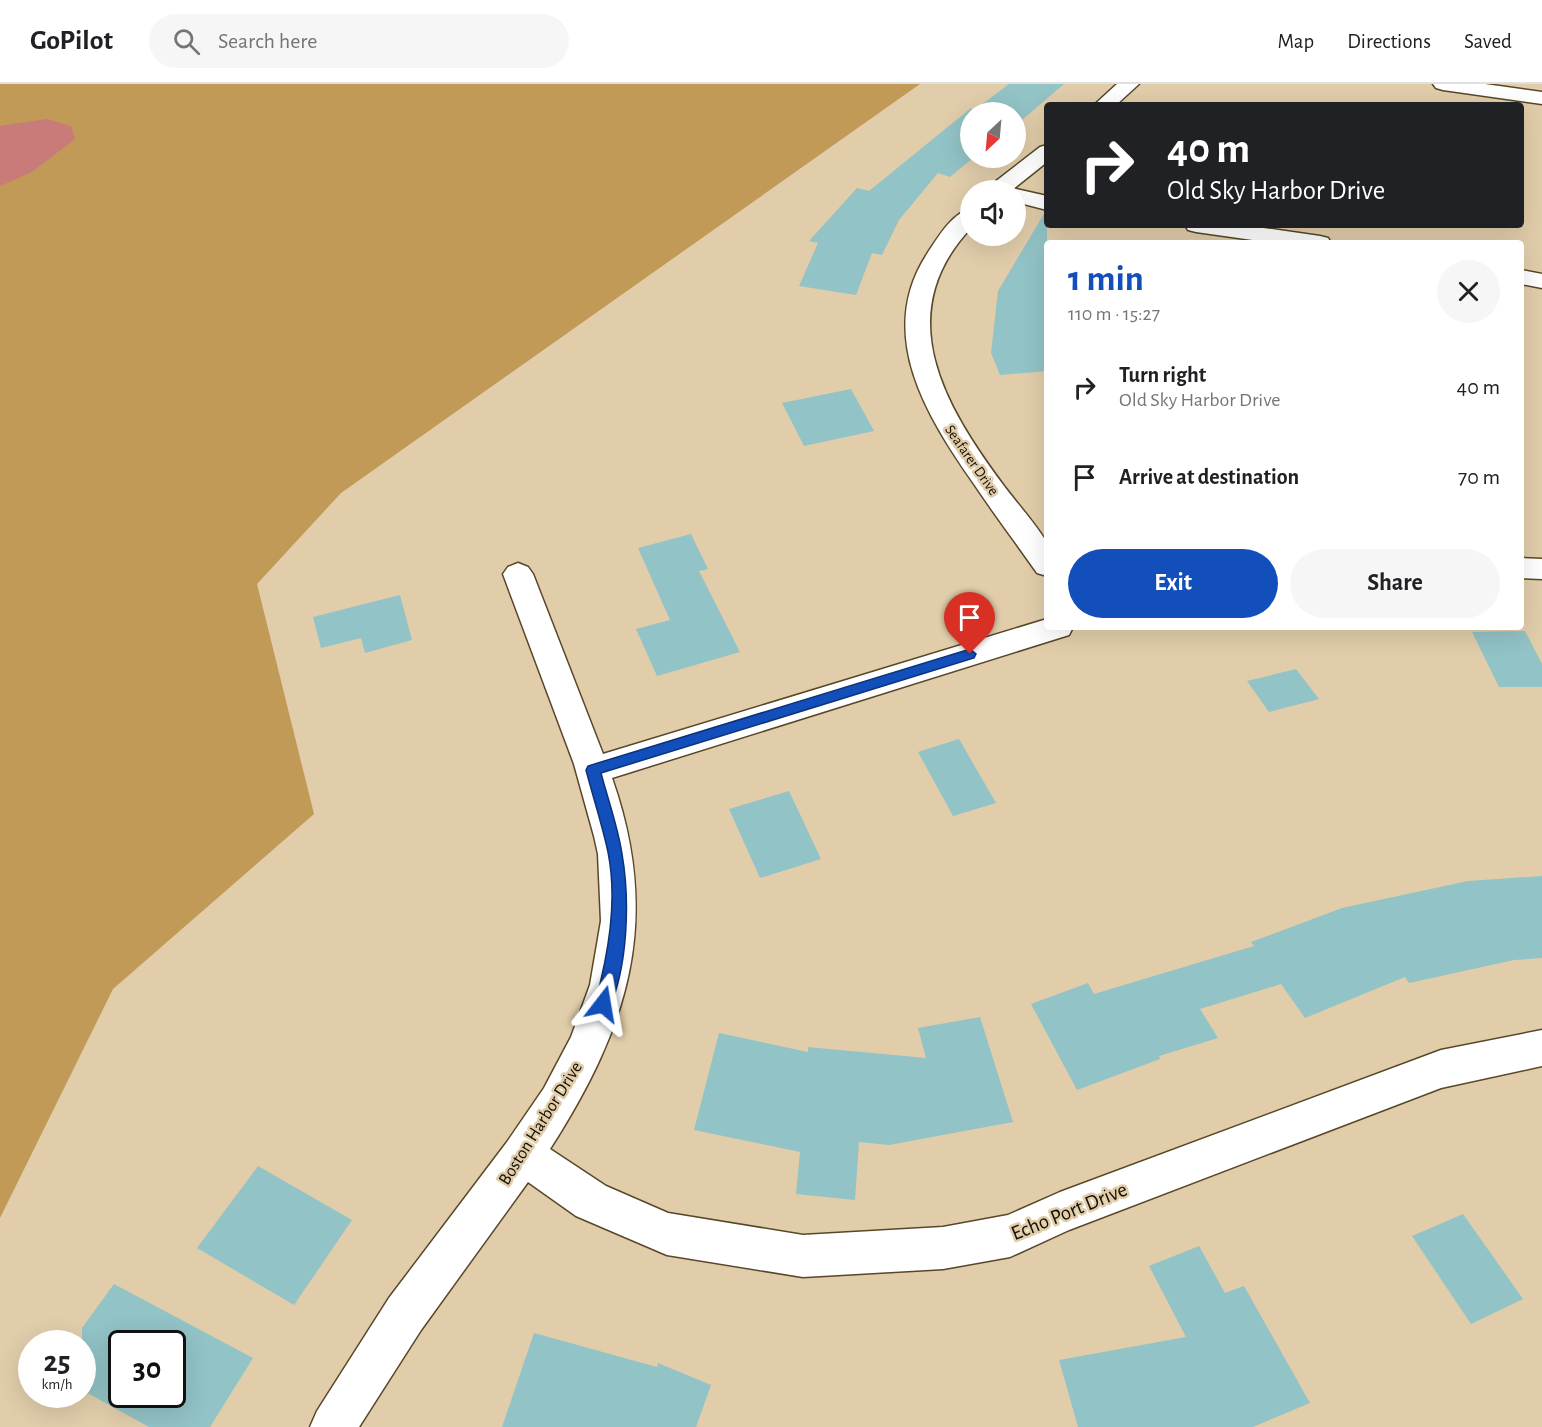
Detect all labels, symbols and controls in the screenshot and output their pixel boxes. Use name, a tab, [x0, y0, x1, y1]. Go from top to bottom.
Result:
search box	[149, 14, 569, 68]
icon: search	[170, 25, 203, 58]
text: GoPilot	[30, 27, 113, 55]
text: Search here	[218, 30, 318, 52]
text: Map	[1278, 31, 1314, 52]
text: Directions	[1347, 31, 1431, 52]
text: Saved	[1464, 31, 1512, 52]
north arrow	[960, 102, 1026, 168]
map controls	[960, 102, 1026, 246]
icon: right	[1068, 126, 1146, 204]
text: 40 m	[1167, 128, 1250, 170]
text: Old Sky Harbor Drive	[1167, 177, 1385, 204]
button: sound	[960, 180, 1026, 246]
button: close	[1437, 260, 1500, 323]
text: 1 min	[1068, 261, 1144, 297]
text: 110 m · 15:27	[1068, 304, 1160, 324]
text: Turn right	[1119, 364, 1206, 386]
icon: right	[1068, 371, 1101, 404]
text: 40 m	[1457, 376, 1500, 398]
text: Old Sky Harbor Drive	[1119, 390, 1281, 410]
street label: Seafarer Drive	[942, 422, 1001, 498]
icon: arrive	[1068, 461, 1101, 494]
text: Arrive at destination	[1119, 466, 1299, 488]
text: 70 m	[1458, 466, 1500, 488]
button: Exit	[1068, 549, 1278, 618]
button: Share	[1290, 549, 1500, 618]
pin	[944, 592, 995, 654]
icon: arrive	[953, 601, 986, 634]
position arrow	[571, 972, 635, 1036]
street label: Boston Harbor Drive	[496, 1059, 586, 1188]
street label: Echo Port Drive	[1008, 1179, 1130, 1244]
speed limit sign: 30	[108, 1330, 186, 1408]
text: 25	[43, 1347, 71, 1377]
text: km/h	[42, 1377, 72, 1392]

